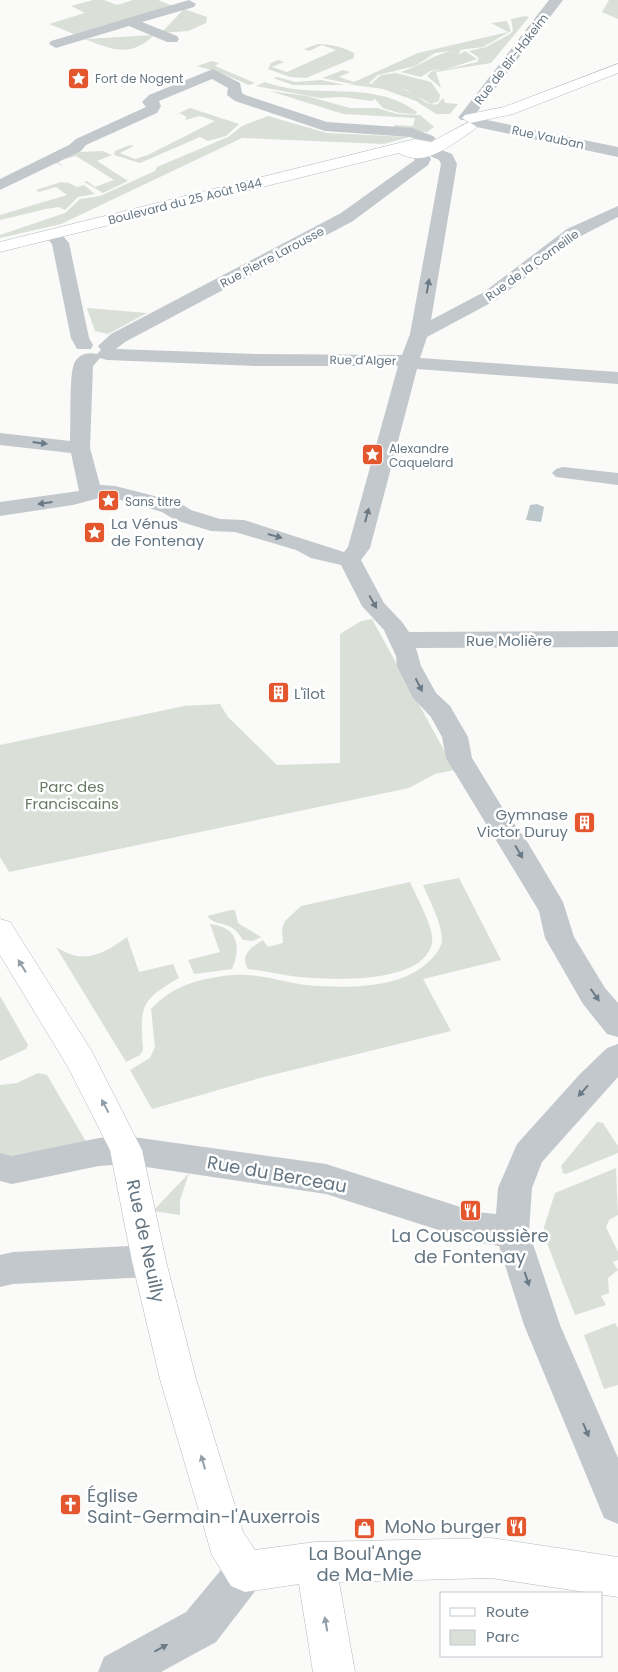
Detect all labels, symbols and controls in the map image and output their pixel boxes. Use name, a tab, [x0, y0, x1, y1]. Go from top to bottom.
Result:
street label: Rue de Bir-Hakeim	[470, 10, 552, 108]
place icon: Fort de Nogent	[67, 66, 91, 90]
place label: Fort de Nogent	[95, 70, 183, 87]
street label: Rue Vauban	[510, 121, 586, 153]
street label: Boulevard du 25 Août 1944	[106, 174, 264, 228]
street label: Rue Pierre Larousse	[217, 222, 327, 292]
street label: Rue de la Corneille	[482, 225, 582, 305]
one-way arrow	[424, 278, 432, 294]
street label: Rue d'Alger	[329, 351, 397, 369]
one-way arrow	[32, 439, 48, 447]
place label: Alexandre Caquelard	[389, 440, 453, 471]
place icon: Alexandre Caquelard	[361, 443, 385, 467]
place icon: Sans titre	[97, 489, 121, 513]
place label: Sans titre	[125, 493, 181, 510]
one-way arrow	[37, 499, 53, 507]
one-way arrow	[364, 508, 372, 523]
place label: La Vénus de Fontenay	[111, 513, 205, 551]
place icon: La Vénus de Fontenay	[83, 520, 107, 544]
one-way arrow	[268, 533, 283, 541]
one-way arrow	[368, 595, 377, 608]
street label: Rue Molière	[466, 630, 552, 651]
one-way arrow	[415, 677, 423, 692]
building icon: L'îlot	[266, 681, 290, 705]
place label: L'îlot	[294, 683, 325, 704]
park label: Parc des Franciscains	[25, 776, 119, 814]
place label: Gymnase Victor Duruy	[477, 804, 569, 842]
building icon: Gymnase Victor Duruy	[572, 811, 596, 835]
one-way arrow	[515, 845, 524, 858]
one-way arrow	[18, 959, 27, 973]
one-way arrow	[590, 988, 600, 1002]
one-way arrow	[577, 1085, 589, 1097]
one-way arrow	[101, 1099, 109, 1113]
street label: Rue du Berceau	[205, 1149, 349, 1199]
street label: Rue de Neuilly	[121, 1177, 171, 1305]
restaurant icon: La Couscoussière de Fontenay	[458, 1198, 482, 1222]
place label: La Couscoussière de Fontenay	[391, 1223, 549, 1269]
one-way arrow	[523, 1271, 531, 1286]
one-way arrow	[583, 1423, 591, 1437]
one-way arrow	[198, 1455, 206, 1470]
place label: Église Saint-Germain-l'Auxerrois	[87, 1483, 320, 1529]
church icon: Église Saint-Germain-l'Auxerrois	[59, 1493, 83, 1517]
place label: MoNo burger	[385, 1514, 501, 1539]
restaurant icon: MoNo burger	[505, 1514, 529, 1538]
shop icon: La Boul'Ange de Ma-Mie	[353, 1516, 377, 1540]
place label: La Boul'Ange de Ma-Mie	[308, 1541, 422, 1587]
legend	[440, 1592, 603, 1657]
text: Route	[486, 1601, 529, 1622]
one-way arrow	[321, 1616, 329, 1632]
text: Parc	[486, 1626, 520, 1647]
one-way arrow	[155, 1644, 168, 1653]

